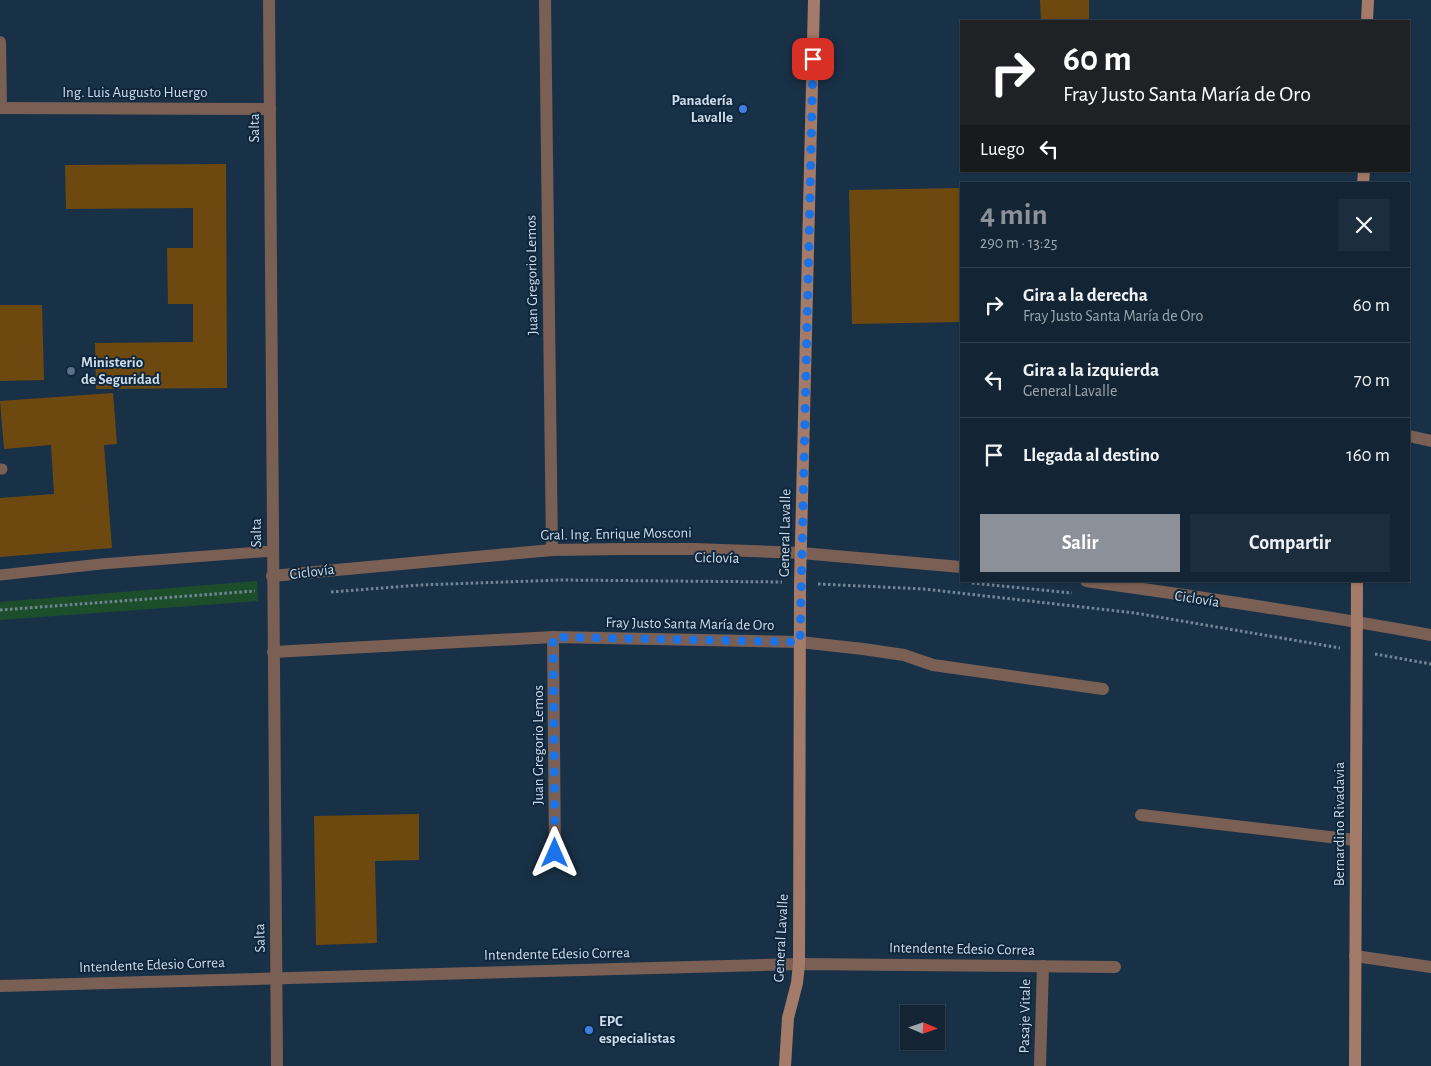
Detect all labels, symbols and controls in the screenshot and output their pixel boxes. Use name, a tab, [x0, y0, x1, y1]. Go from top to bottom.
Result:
pin	[792, 38, 834, 80]
icon: right	[980, 40, 1045, 105]
text: 60 m	[1063, 42, 1132, 77]
icon: arrive	[799, 45, 827, 73]
text: Fray Justo Santa María de Oro	[1063, 83, 1311, 105]
street label: Ing. Luis Augusto Huergo	[62, 85, 208, 100]
place label: Panadería Lavalle	[671, 93, 733, 125]
marker: Panadería Lavalle	[737, 103, 749, 115]
street label: Salta	[247, 113, 262, 143]
icon: left	[1035, 135, 1063, 163]
text: Luego	[980, 140, 1025, 159]
button: close	[1338, 199, 1390, 251]
text: 4 min	[980, 200, 1048, 230]
street label: Juan Gregorio Lemos	[523, 215, 541, 335]
text: 290 m · 13:25	[980, 235, 1057, 251]
text: Gira a la derecha	[1023, 286, 1148, 305]
icon: right	[980, 291, 1008, 319]
text: 60 m	[1353, 296, 1390, 315]
text: Fray Justo Santa María de Oro	[1023, 308, 1203, 324]
place label: Ministerio de Seguridad	[81, 355, 160, 387]
text: Gira a la izquierda	[1023, 361, 1159, 380]
marker: Ministerio de Seguridad	[65, 365, 77, 377]
icon: left	[980, 366, 1008, 394]
text: 70 m	[1354, 371, 1390, 390]
text: General Lavalle	[1023, 383, 1117, 399]
icon: arrive	[980, 441, 1008, 469]
text: Llegada al destino	[1023, 446, 1160, 465]
text: 160 m	[1346, 446, 1390, 465]
street label: General Lavalle	[777, 489, 793, 577]
button: Salir	[980, 514, 1180, 572]
button: Compartir	[1190, 514, 1390, 572]
street label: Salta	[249, 518, 264, 548]
street label: Gral. Ing. Enrique Mosconi	[540, 525, 692, 543]
street label: Ciclovía	[694, 550, 740, 566]
street label: Ciclovía	[289, 562, 335, 582]
street label: Ciclovía	[1174, 588, 1220, 610]
street label: Fray Justo Santa María de Oro	[605, 615, 775, 633]
street label: Juan Gregorio Lemos	[531, 685, 546, 805]
street label: Bernardino Rivadavia	[1332, 762, 1347, 886]
position arrow	[528, 826, 580, 878]
street label: General Lavalle	[771, 893, 791, 983]
street label: Salta	[252, 923, 268, 953]
street label: Intendente Edesio Correa	[889, 940, 1035, 958]
street label: Intendente Edesio Correa	[484, 945, 630, 963]
street label: Intendente Edesio Correa	[79, 955, 225, 975]
street label: Pasaje Vitale	[1017, 978, 1033, 1053]
north arrow	[900, 1005, 945, 1050]
map controls	[900, 1005, 945, 1050]
place label: EPC especialistas	[599, 1014, 676, 1046]
marker: EPC especialistas	[583, 1024, 595, 1036]

